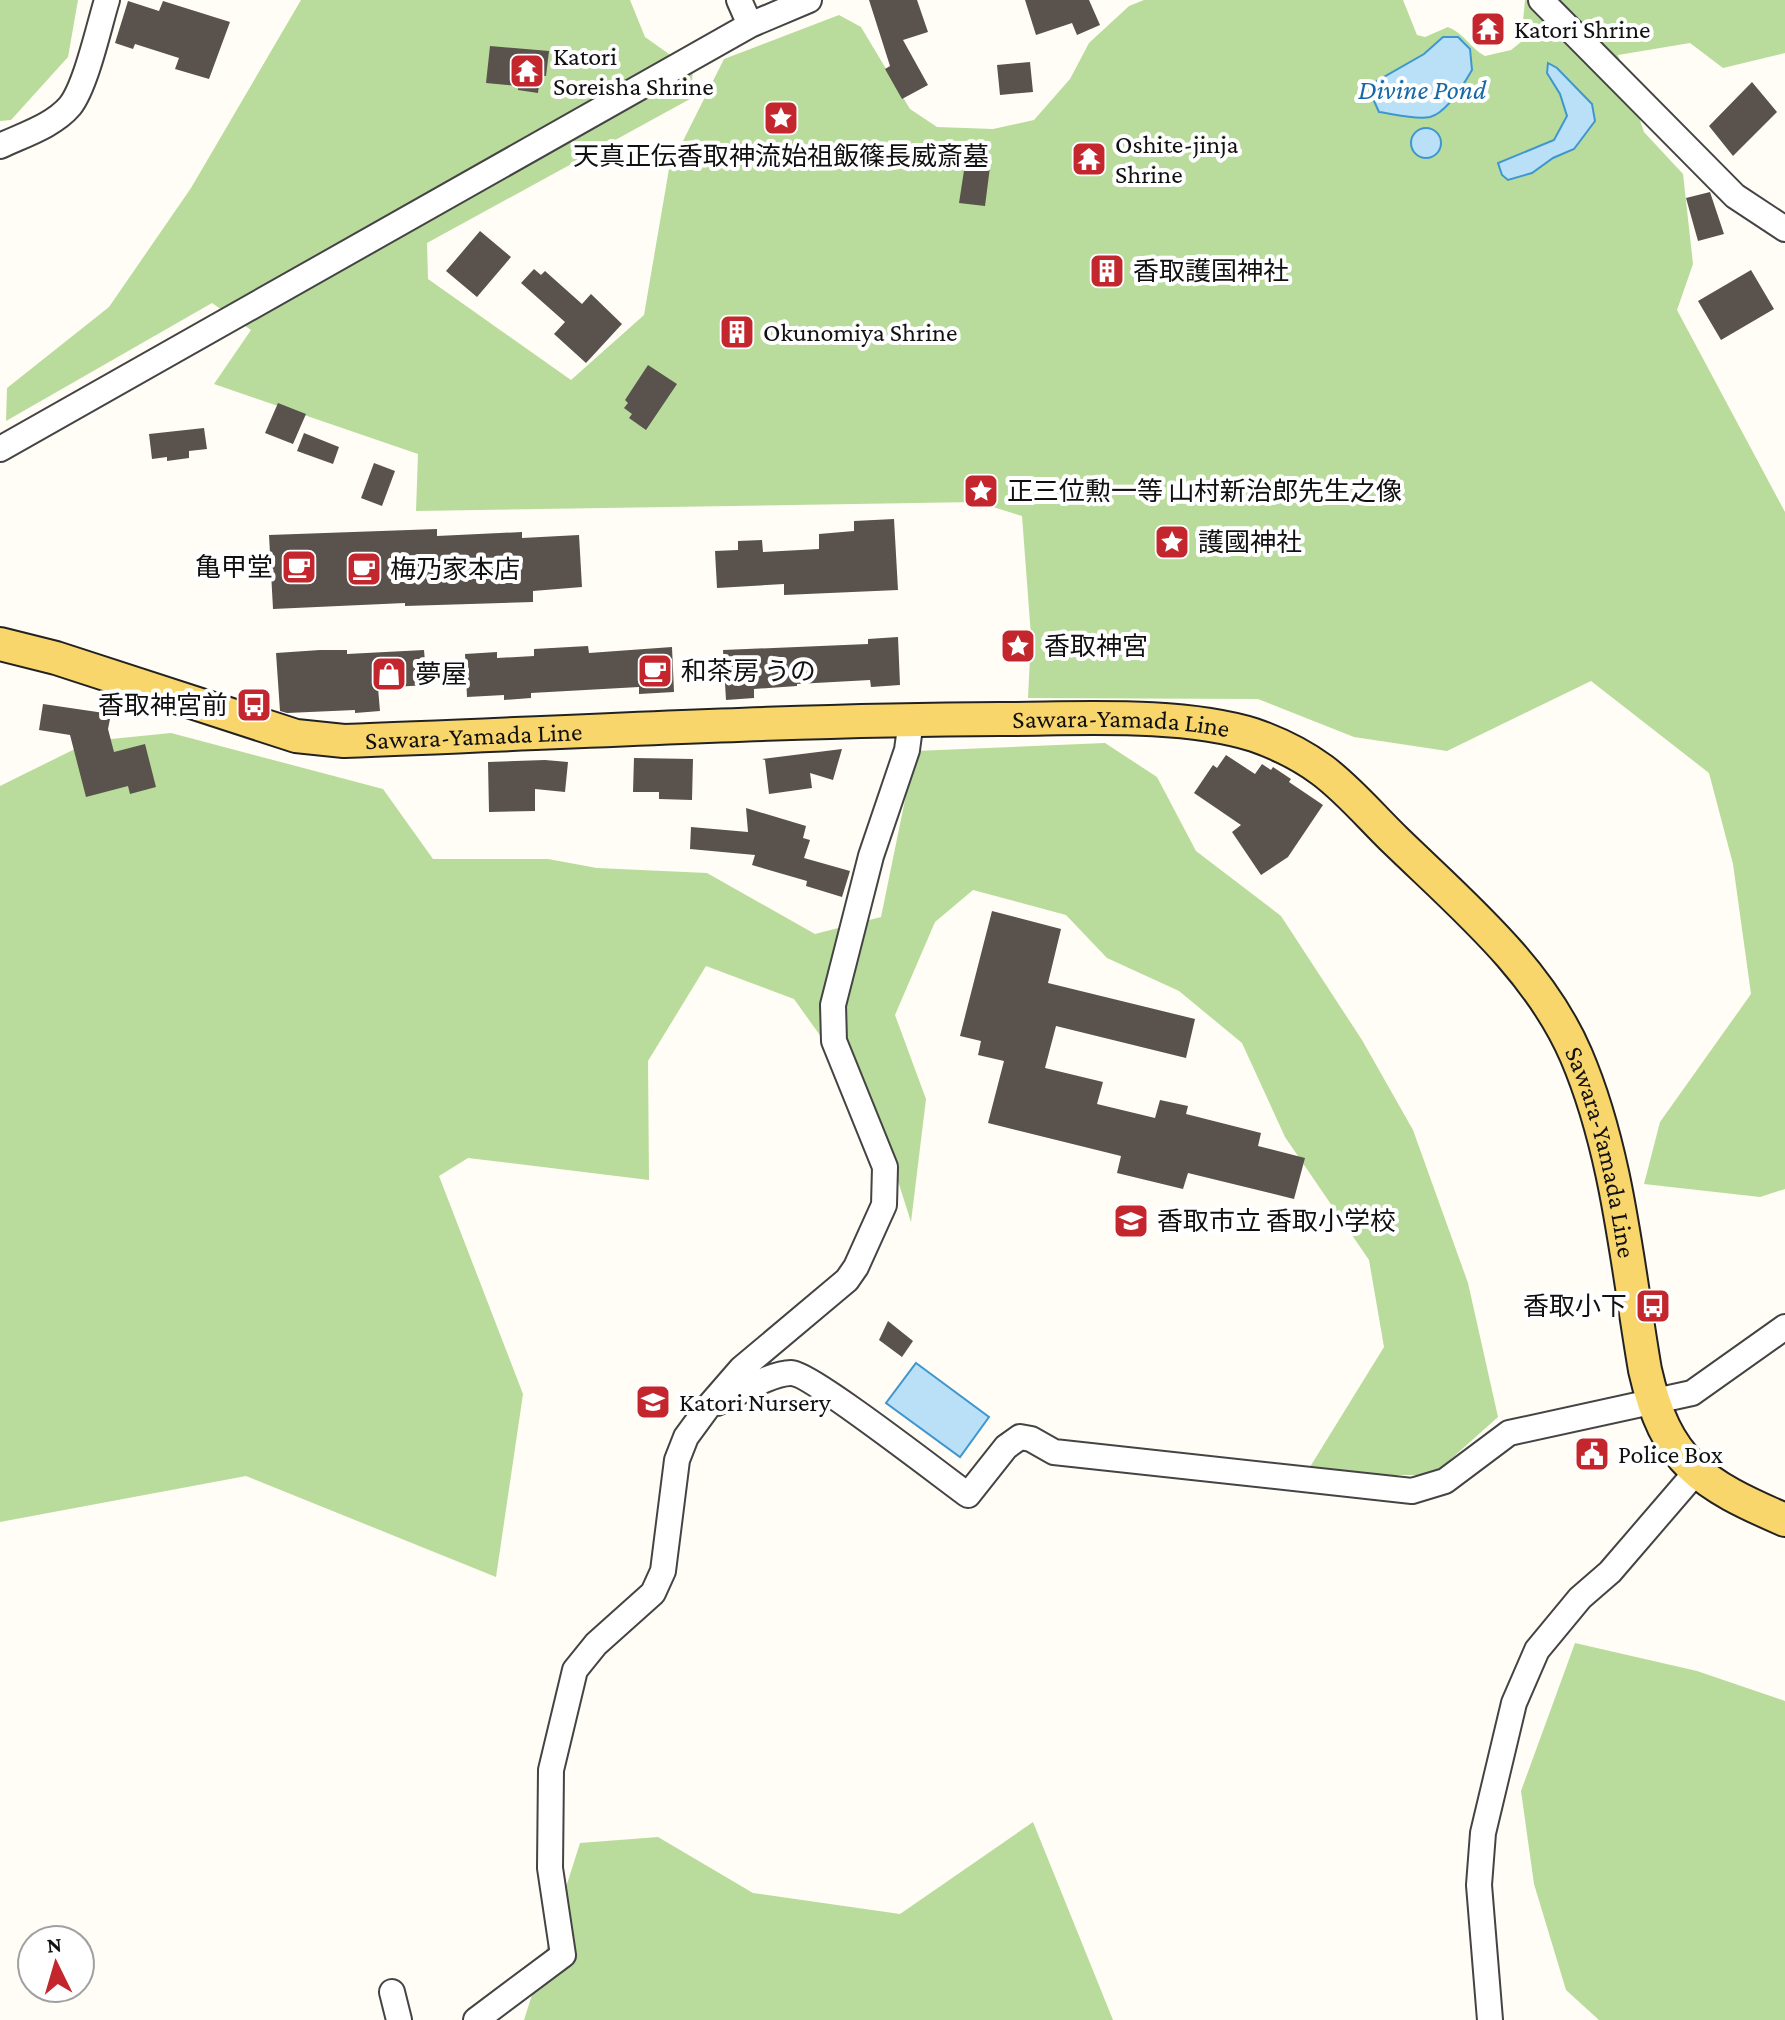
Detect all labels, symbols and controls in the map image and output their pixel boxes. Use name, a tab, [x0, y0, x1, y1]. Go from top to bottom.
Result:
temple icon: Katori Shrine	[1469, 10, 1507, 48]
place label: Katori Shrine	[1514, 15, 1651, 44]
place label: Katori Soreisha Shrine	[553, 42, 714, 101]
temple icon: Katori Soreisha Shrine	[508, 52, 546, 90]
water label: Divine Pond	[1358, 74, 1487, 105]
place icon: 天真正伝香取神流始祖飯篠長威斎墓	[762, 99, 800, 137]
place label: Oshite-jinja Shrine	[1115, 130, 1239, 189]
temple icon: Oshite-jinja Shrine	[1070, 140, 1108, 178]
place label: 天真正伝香取神流始祖飯篠長威斎墓	[573, 142, 989, 171]
building icon: 香取護国神社	[1088, 252, 1126, 290]
place label: 香取護国神社	[1133, 257, 1289, 286]
building icon: Okunomiya Shrine	[718, 313, 756, 351]
place label: Okunomiya Shrine	[763, 318, 957, 347]
place icon: 正三位勲一等 山村新治郎先生之像	[962, 472, 1000, 510]
place label: 正三位勲一等 山村新治郎先生之像	[1007, 477, 1402, 506]
place icon: 護國神社	[1153, 523, 1191, 561]
place label: 護國神社	[1198, 528, 1302, 557]
cafe icon: 亀甲堂	[280, 548, 318, 586]
cafe icon: 梅乃家本店	[345, 550, 383, 588]
place label: 亀甲堂	[195, 553, 273, 582]
place label: 梅乃家本店	[390, 555, 520, 584]
place icon: 香取神宮	[999, 627, 1037, 665]
place label: 香取神宮	[1044, 632, 1148, 661]
cafe icon: 和茶房 うの	[636, 652, 674, 690]
shop icon: 夢屋	[370, 655, 408, 693]
place label: 和茶房 うの	[681, 657, 816, 686]
place label: 夢屋	[415, 660, 467, 689]
bus stop icon: 香取神宮前	[235, 686, 273, 724]
place label: 香取神宮前	[98, 691, 228, 720]
street label: Sawara-Yamada Line	[1012, 703, 1232, 743]
street label: Sawara-Yamada Line	[364, 717, 583, 755]
street label: Sawara-Yamada Line	[1560, 1042, 1642, 1260]
school or university icon: 香取市立 香取小学校	[1112, 1202, 1150, 1240]
place label: 香取市立 香取小学校	[1157, 1207, 1396, 1236]
bus stop icon: 香取小下	[1634, 1287, 1672, 1325]
place label: 香取小下	[1523, 1292, 1627, 1321]
school or university icon: Katori Nursery	[634, 1383, 672, 1421]
place label: Katori Nursery	[679, 1388, 832, 1417]
public building icon: Police Box	[1573, 1435, 1611, 1473]
place label: Police Box	[1618, 1440, 1723, 1469]
north arrow	[16, 1924, 96, 2004]
text: N	[46, 1931, 63, 1958]

